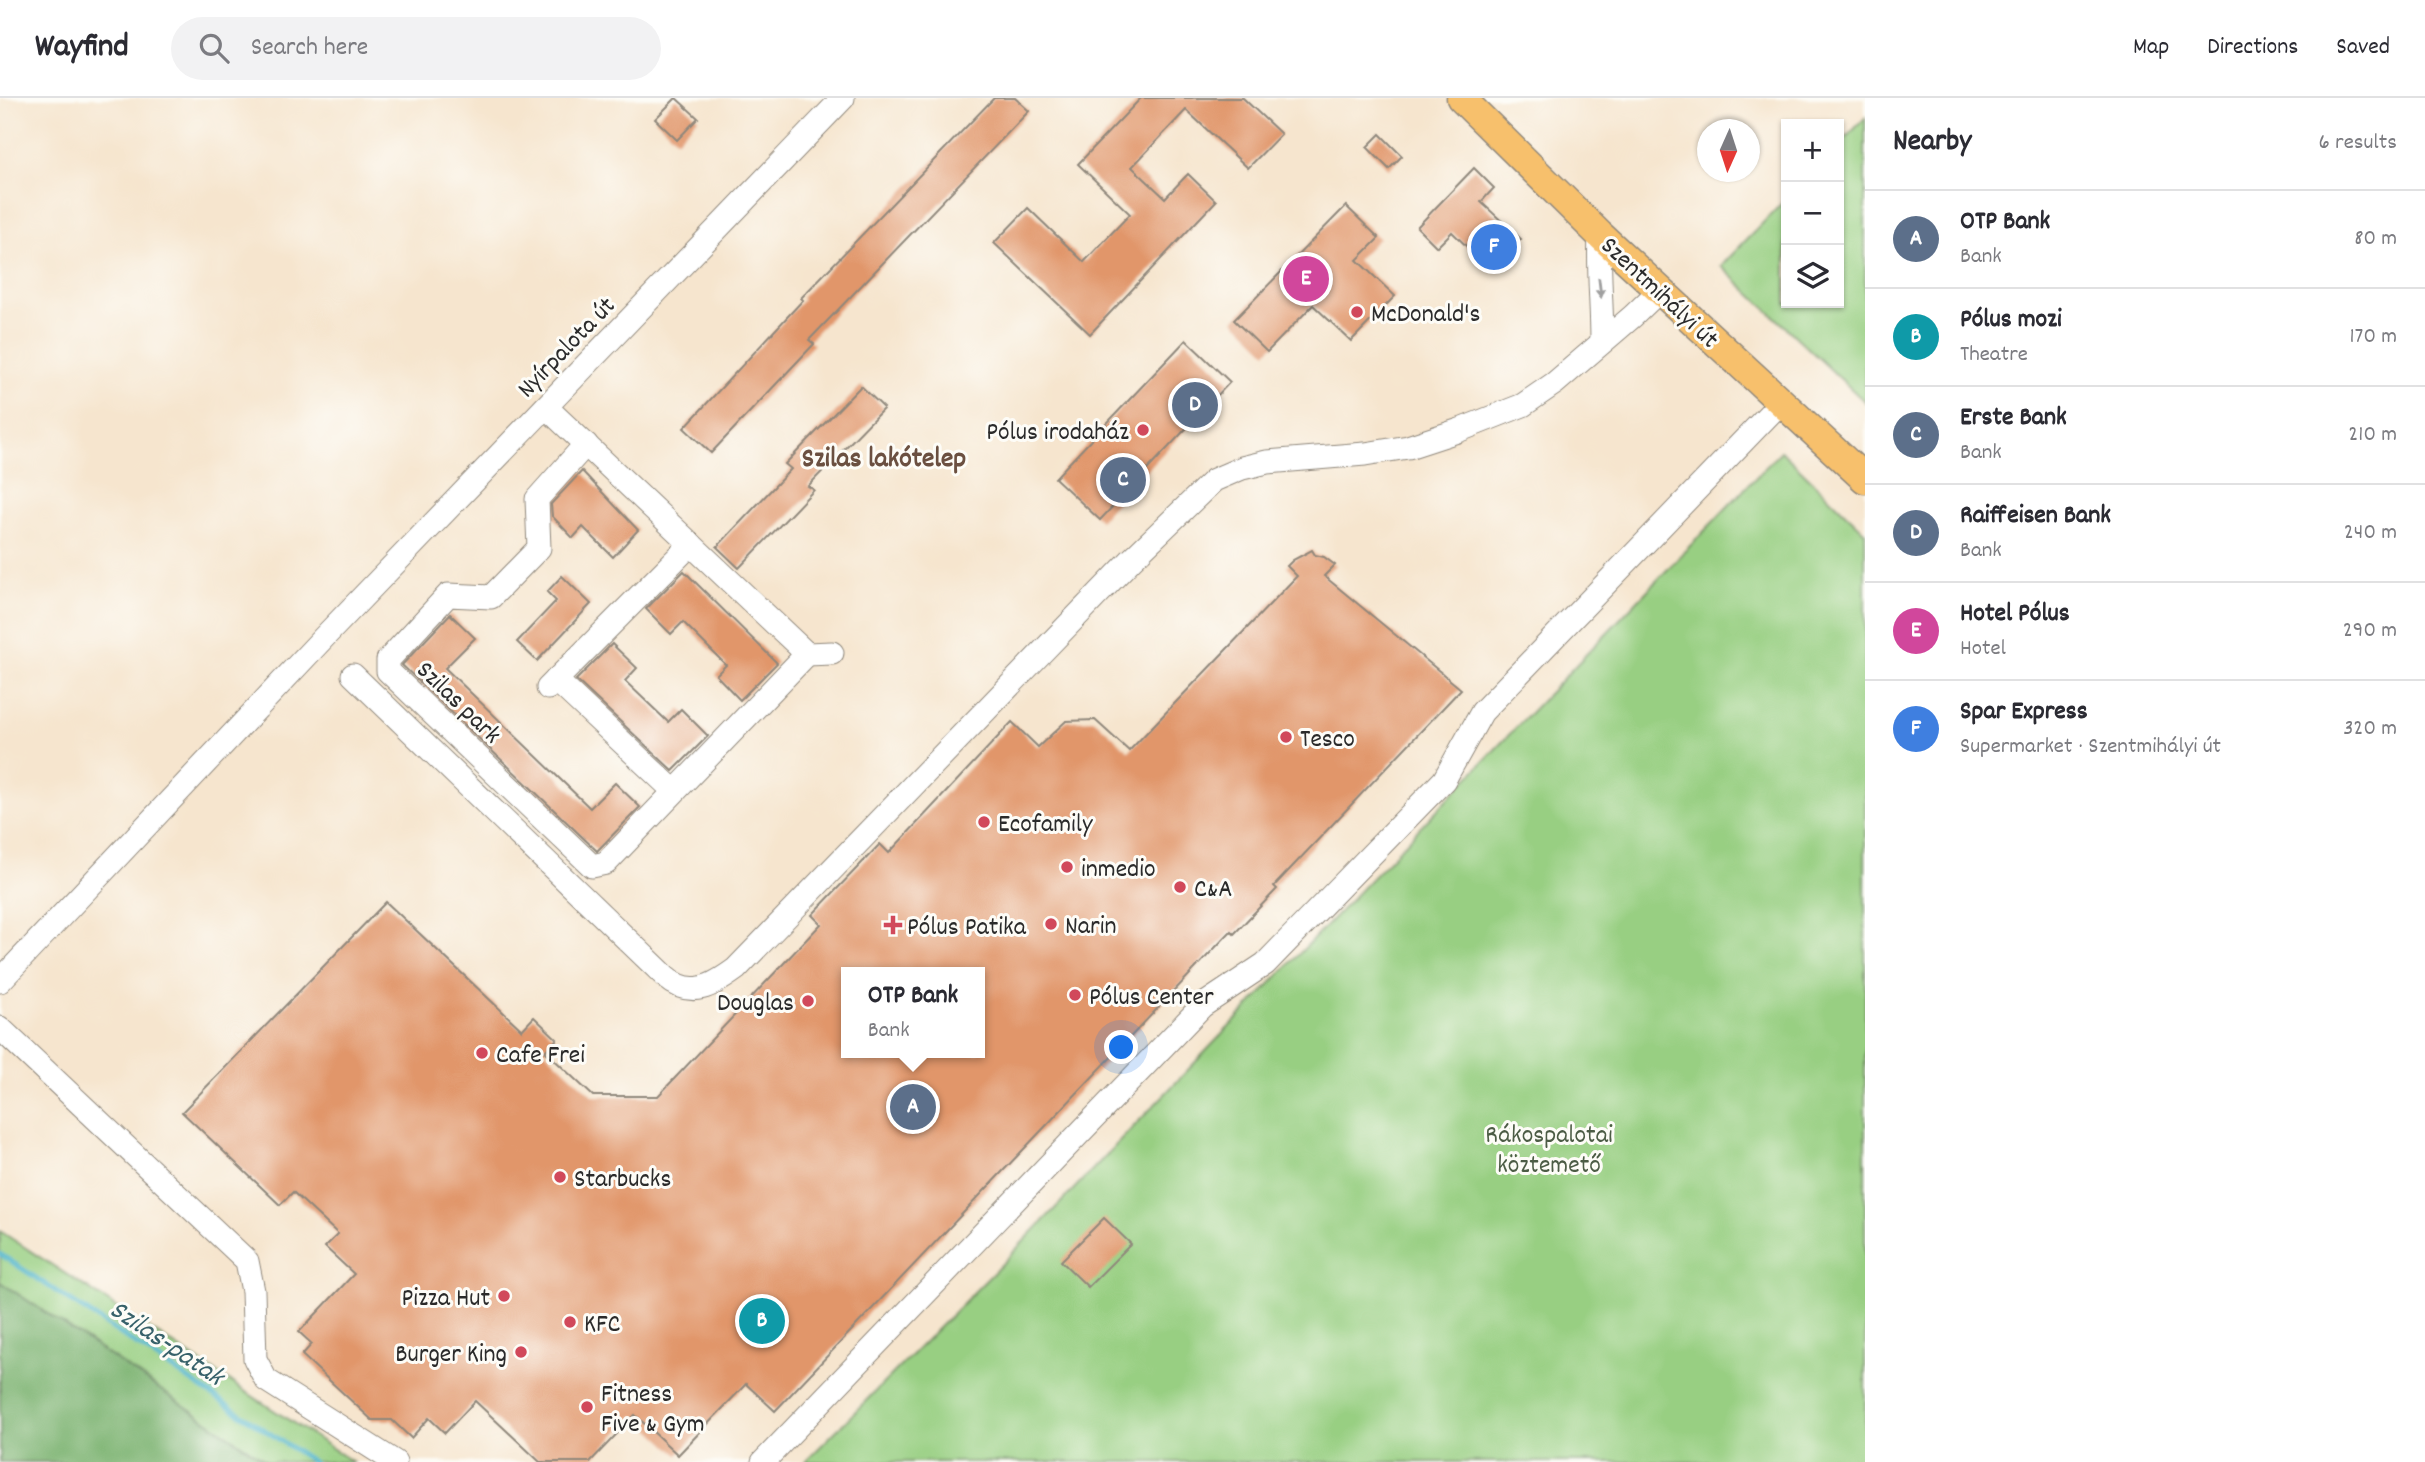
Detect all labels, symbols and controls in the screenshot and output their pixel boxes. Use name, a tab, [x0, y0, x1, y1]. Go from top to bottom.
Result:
search box	[171, 17, 661, 80]
text: Wayfind	[35, 25, 129, 72]
icon: search	[195, 29, 233, 67]
text: Search here	[251, 30, 368, 67]
text: Map	[2133, 31, 2169, 65]
text: Directions	[2207, 31, 2298, 65]
text: Saved	[2336, 31, 2390, 65]
north arrow	[1697, 119, 1760, 182]
map controls	[1781, 119, 1844, 308]
button: +	[1781, 119, 1844, 182]
text: Nearby	[1893, 122, 1971, 165]
text: 6 results	[2319, 127, 2397, 160]
button: −	[1781, 182, 1844, 245]
text: OTP Bank	[1960, 204, 2050, 241]
pin: F	[1471, 221, 1517, 273]
text: A	[1910, 223, 1922, 256]
text: 80 m	[2354, 223, 2397, 256]
street label: Szentmihályi út	[1591, 229, 1726, 359]
text: Bank	[1960, 241, 2002, 274]
button: layers	[1781, 245, 1844, 308]
pin: E	[1283, 253, 1329, 305]
one-way arrow	[1595, 277, 1606, 299]
street label: Nyírpalota út	[510, 289, 626, 407]
place label: McDonald's	[1371, 297, 1480, 334]
text: Pólus mozi	[1960, 302, 2062, 339]
marker: McDonald's	[1349, 304, 1365, 320]
text: B	[1911, 321, 1921, 354]
text: 170 m	[2350, 321, 2397, 354]
text: Theatre	[1960, 339, 2028, 372]
pin: D	[1172, 379, 1218, 431]
text: Erste Bank	[1960, 400, 2067, 437]
place label: Pólus irodaház	[986, 415, 1129, 452]
text: C	[1910, 419, 1922, 452]
text: 210 m	[2348, 419, 2397, 452]
marker: Pólus irodaház	[1135, 422, 1151, 438]
text: Bank	[1960, 437, 2002, 470]
district label: Szilas lakótelep	[802, 441, 966, 481]
pin: C	[1100, 454, 1146, 506]
text: Raiffeisen Bank	[1960, 498, 2111, 535]
text: D	[1910, 517, 1922, 550]
text: 240 m	[2344, 517, 2397, 550]
text: Bank	[1960, 535, 2002, 568]
text: Hotel Pólus	[1960, 596, 2070, 633]
text: E	[1911, 615, 1921, 648]
text: 290 m	[2343, 615, 2397, 648]
text: Hotel	[1960, 633, 2006, 666]
street label: Szilas park	[407, 653, 508, 754]
text: Spar Express	[1960, 694, 2088, 731]
text: F	[1911, 713, 1921, 746]
text: 320 m	[2343, 713, 2397, 746]
place label: Tesco	[1300, 722, 1355, 759]
marker: Tesco	[1278, 729, 1294, 745]
text: Supermarket · Szentmihályi út	[1960, 731, 2221, 764]
place label: Ecofamily	[998, 807, 1093, 844]
marker: Ecofamily	[976, 814, 992, 830]
place label: inmedio	[1081, 852, 1156, 889]
marker: inmedio	[1059, 859, 1075, 875]
place label: C&A	[1194, 872, 1232, 909]
marker: C&A	[1172, 879, 1188, 895]
place label: Narin	[1065, 909, 1116, 946]
place label: Pólus Patika	[907, 910, 1027, 947]
marker: Narin	[1043, 916, 1059, 932]
marker: Pólus Patika	[885, 917, 901, 933]
popup	[841, 967, 985, 1058]
text: OTP Bank	[868, 978, 958, 1015]
place label: Pólus Center	[1089, 980, 1214, 1017]
place label: Douglas	[717, 986, 794, 1023]
marker: Pólus Center	[1067, 987, 1083, 1003]
marker: Douglas	[800, 993, 816, 1009]
text: Bank	[868, 1015, 910, 1048]
your location	[1104, 1030, 1138, 1064]
place label: Cafe Frei	[496, 1038, 585, 1075]
marker: Cafe Frei	[474, 1045, 490, 1061]
pin: A	[890, 1081, 936, 1133]
park label: Rákospalotai köztemető	[1485, 1118, 1613, 1185]
place label: Starbucks	[574, 1162, 671, 1199]
marker: Starbucks	[552, 1169, 568, 1185]
place label: Pizza Hut	[401, 1281, 490, 1318]
marker: Pizza Hut	[496, 1288, 512, 1304]
water label: Szilas-patak	[100, 1292, 232, 1400]
pin: B	[739, 1295, 785, 1347]
place label: KFC	[584, 1307, 621, 1344]
marker: KFC	[562, 1314, 578, 1330]
place label: Burger King	[395, 1337, 507, 1374]
marker: Burger King	[513, 1344, 529, 1360]
place label: Fitness Five & Gym	[601, 1377, 705, 1444]
marker: Fitness Five & Gym	[579, 1399, 595, 1415]

